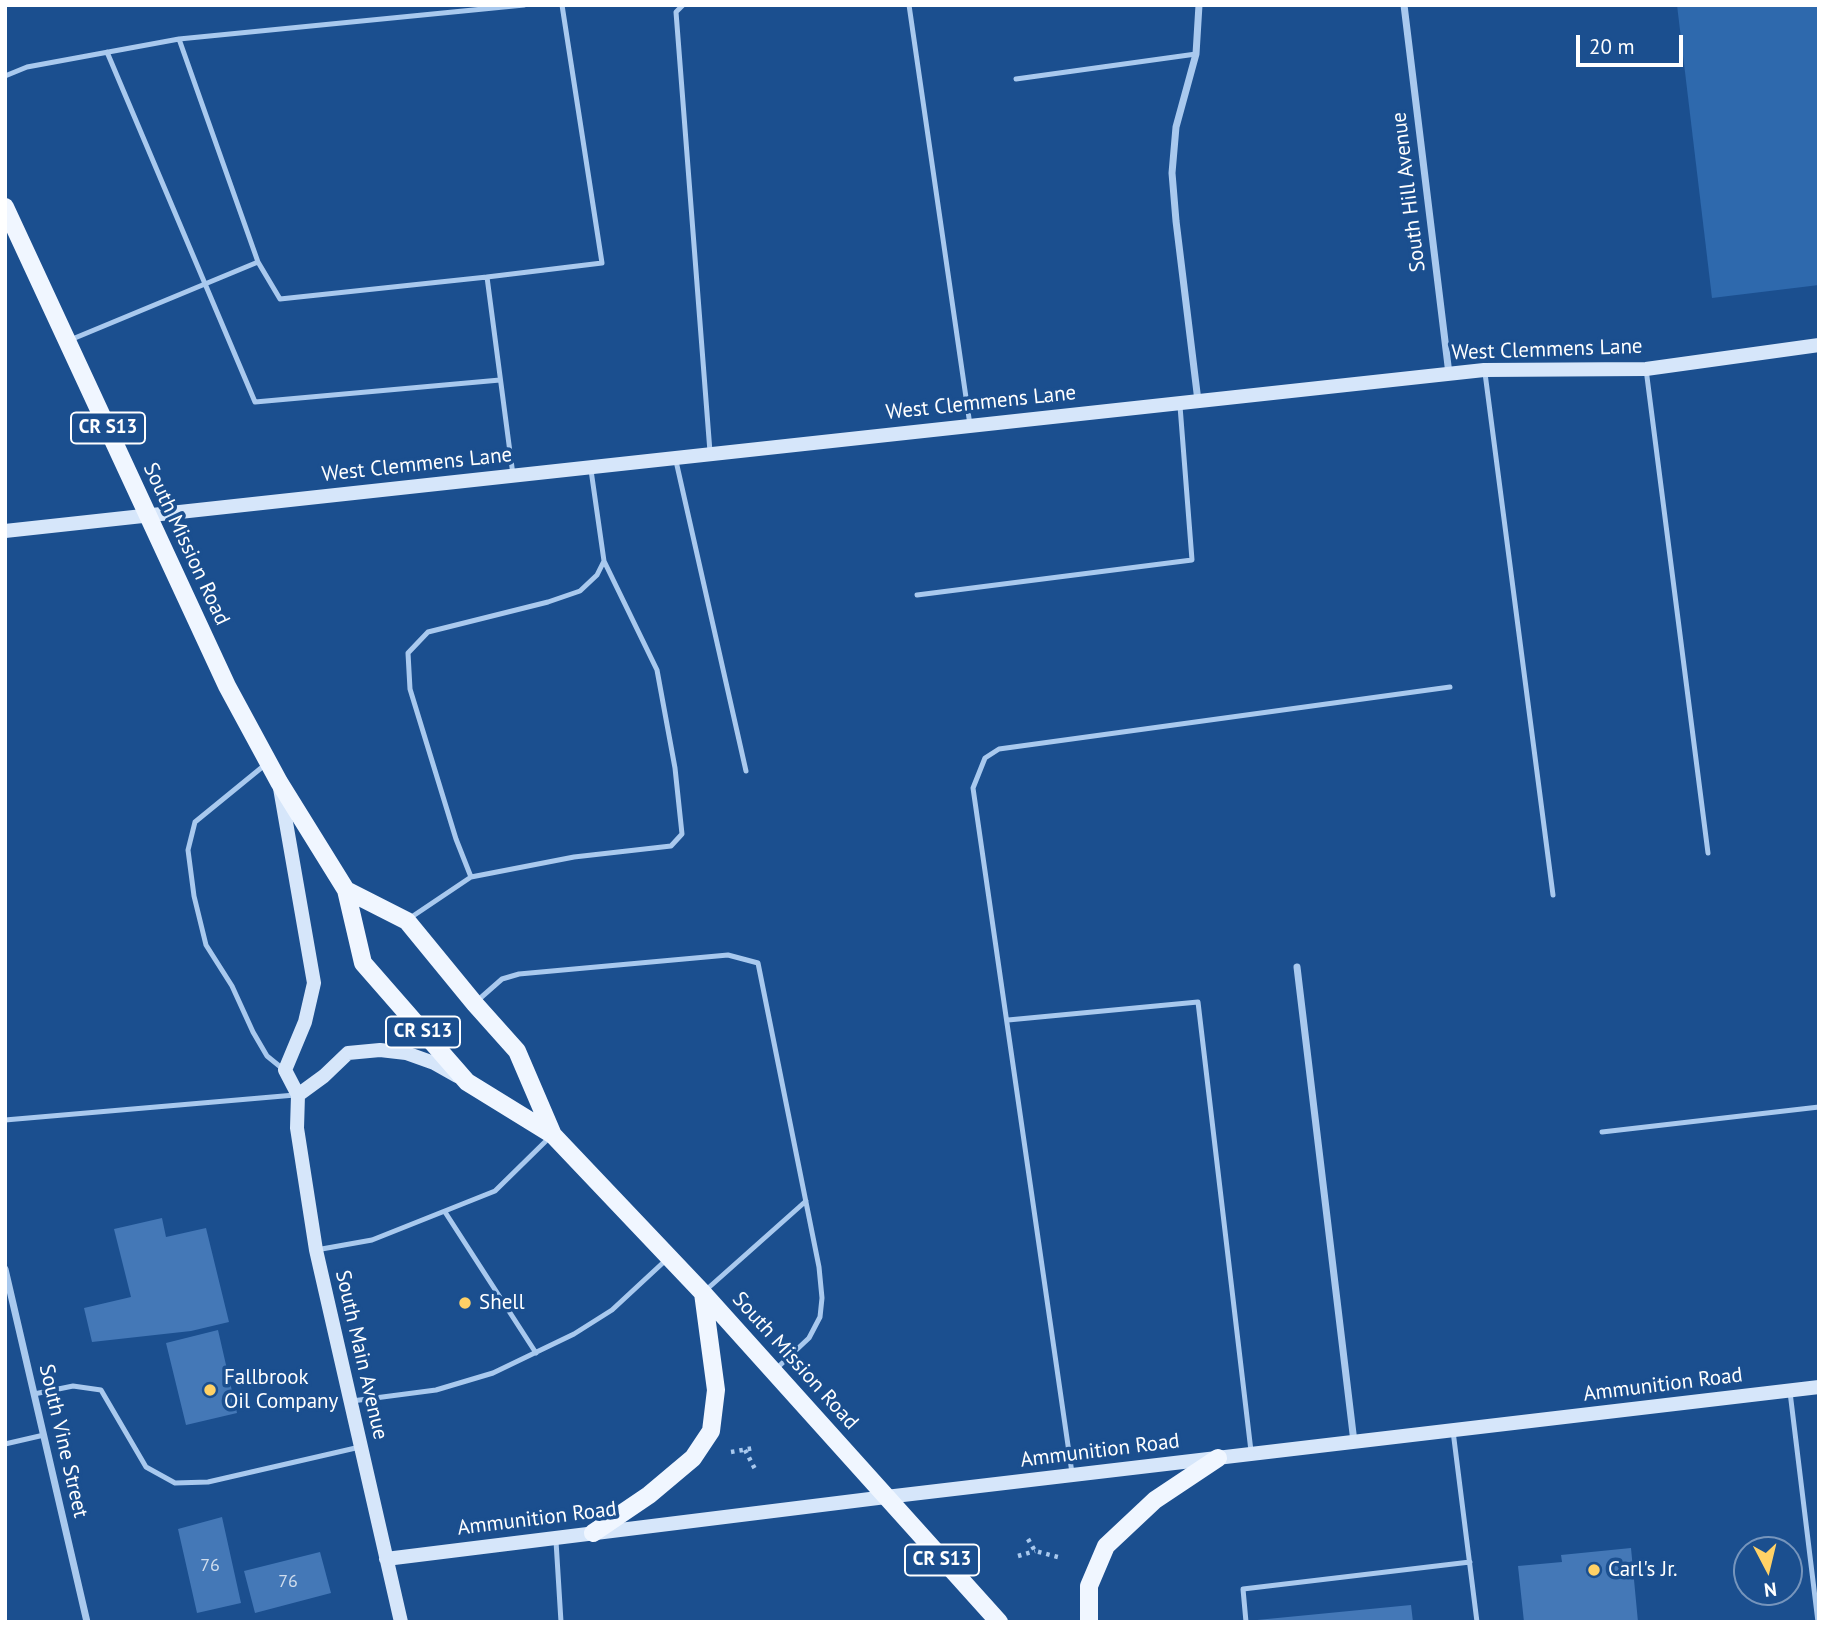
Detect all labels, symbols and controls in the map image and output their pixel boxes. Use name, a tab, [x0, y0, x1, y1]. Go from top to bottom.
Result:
scale bar	[1579, 21, 1686, 65]
text: 20 m	[1589, 33, 1635, 60]
street label: South Hill Avenue	[1387, 110, 1431, 274]
street label: West Clemmens Lane	[1451, 334, 1643, 366]
street label: West Clemmens Lane	[885, 380, 1077, 426]
road number: CR S13	[71, 412, 145, 444]
street label: West Clemmens Lane	[321, 442, 513, 488]
street label: South Mission Road	[137, 459, 235, 629]
road number: CR S13	[386, 1016, 460, 1048]
street label: South Main Avenue	[329, 1268, 393, 1442]
street label: South Mission Road	[727, 1287, 863, 1435]
place label: Shell	[479, 1290, 525, 1316]
marker: Shell	[457, 1295, 473, 1311]
street label: South Vine Street	[33, 1362, 93, 1520]
street label: Ammunition Road	[1582, 1363, 1744, 1407]
place label: Fallbrook Oil Company	[224, 1365, 338, 1415]
marker: Fallbrook Oil Company	[202, 1382, 218, 1398]
street label: Ammunition Road	[1019, 1429, 1181, 1473]
street label: Ammunition Road	[456, 1497, 618, 1541]
north arrow	[1733, 1536, 1803, 1606]
road number: CR S13	[905, 1544, 979, 1576]
house number: 76	[200, 1555, 220, 1577]
place label: Carl's Jr.	[1608, 1557, 1678, 1583]
marker: Carl's Jr.	[1586, 1562, 1602, 1578]
house number: 76	[278, 1571, 298, 1593]
text: N	[1763, 1577, 1778, 1603]

